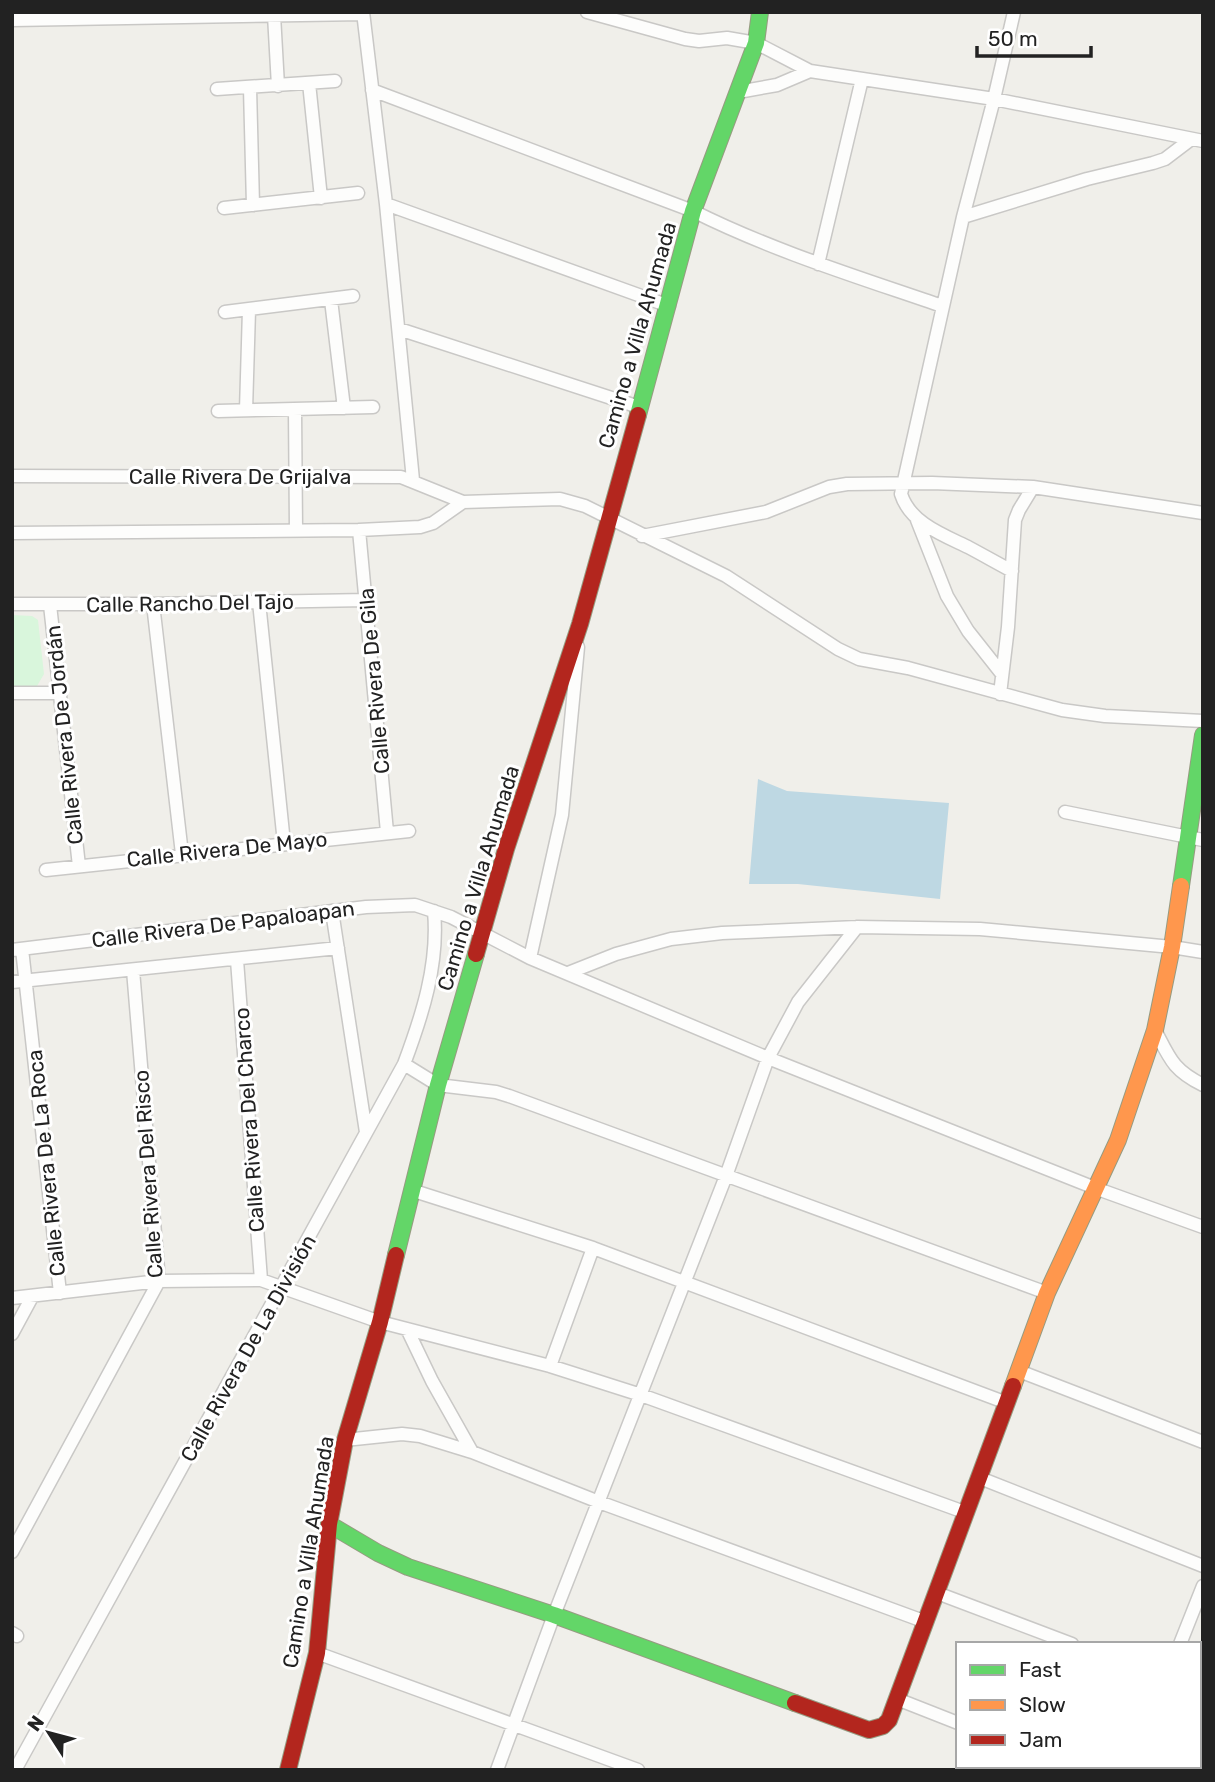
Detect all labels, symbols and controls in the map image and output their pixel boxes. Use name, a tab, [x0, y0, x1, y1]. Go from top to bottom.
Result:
scale bar	[977, 14, 1091, 58]
text: 50 m	[988, 26, 1038, 51]
street label: Camino a Villa Ahumada	[593, 219, 681, 451]
street label: Calle Rivera De Grijalva	[129, 464, 351, 489]
street label: Calle Rivera De Gila	[353, 587, 395, 775]
street label: Calle Rancho Del Tajo	[86, 589, 294, 617]
street label: Calle Rivera De Jordán	[40, 624, 88, 846]
street label: Camino a Villa Ahumada	[432, 762, 524, 994]
street label: Calle Rivera De Mayo	[125, 826, 329, 872]
street label: Calle Rivera De Papaloapan	[90, 895, 356, 953]
street label: Calle Rivera Del Charco	[229, 1007, 269, 1233]
street label: Calle Rivera De La Roca	[22, 1048, 70, 1278]
street label: Calle Rivera Del Risco	[128, 1069, 168, 1279]
street label: Calle Rivera De La División	[175, 1230, 321, 1466]
street label: Camino a Villa Ahumada	[277, 1434, 339, 1670]
legend	[956, 1642, 1201, 1768]
text: Fast	[1019, 1657, 1061, 1682]
text: Slow	[1019, 1692, 1066, 1717]
north arrow	[14, 1698, 84, 1768]
text: N	[22, 1711, 49, 1736]
text: Jam	[1019, 1727, 1063, 1752]

